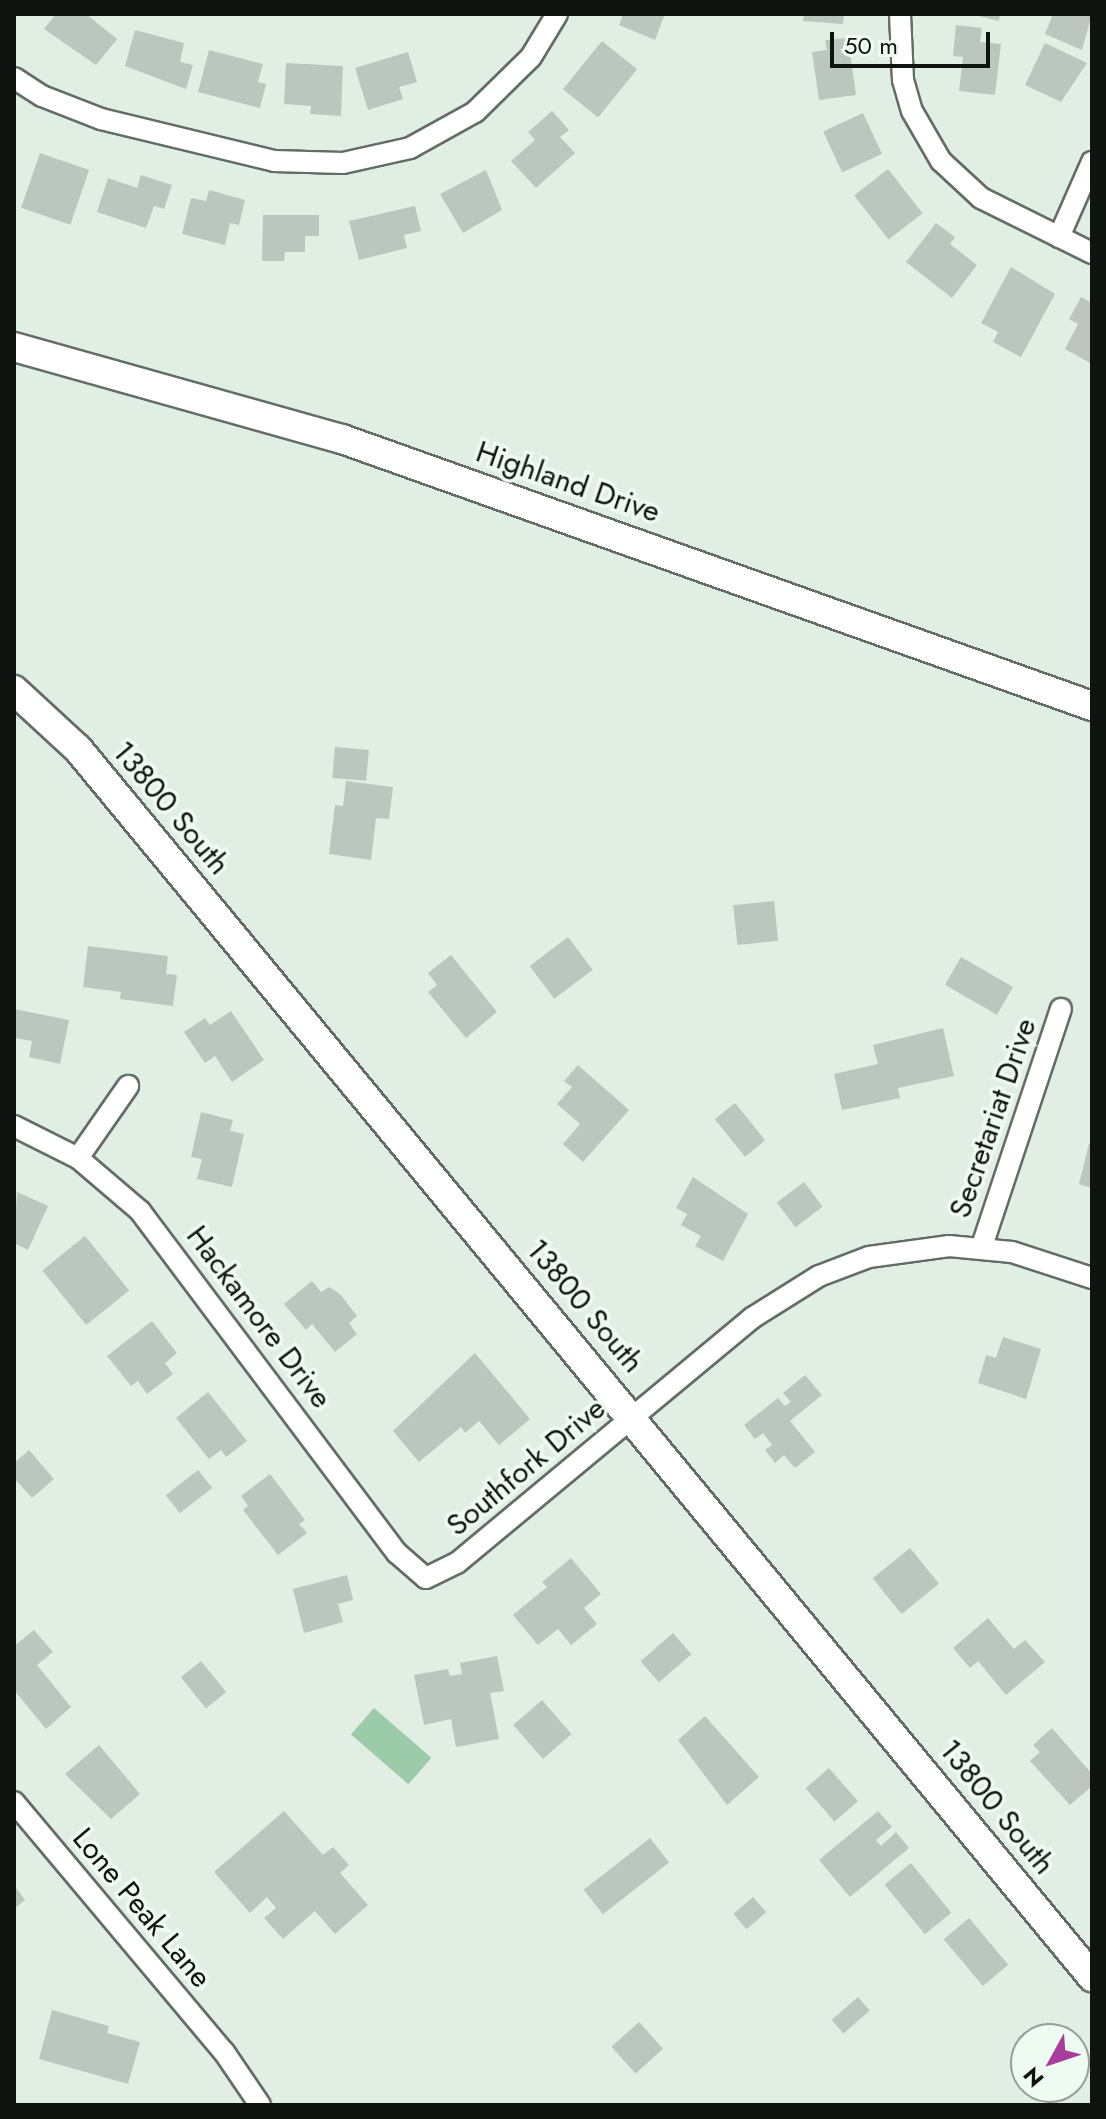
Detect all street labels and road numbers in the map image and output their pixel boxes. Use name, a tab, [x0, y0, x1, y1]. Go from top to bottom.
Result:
street label: Highland Drive	[471, 434, 665, 530]
street label: 13800 South	[105, 734, 237, 882]
street label: Secretariat Drive	[942, 1014, 1044, 1222]
street label: Hackamore Drive	[179, 1219, 339, 1415]
street label: 13800 South	[519, 1232, 651, 1380]
street label: Southfork Drive	[439, 1390, 613, 1544]
street label: 13800 South	[932, 1732, 1062, 1882]
street label: Lone Peak Lane	[65, 1821, 219, 1995]

